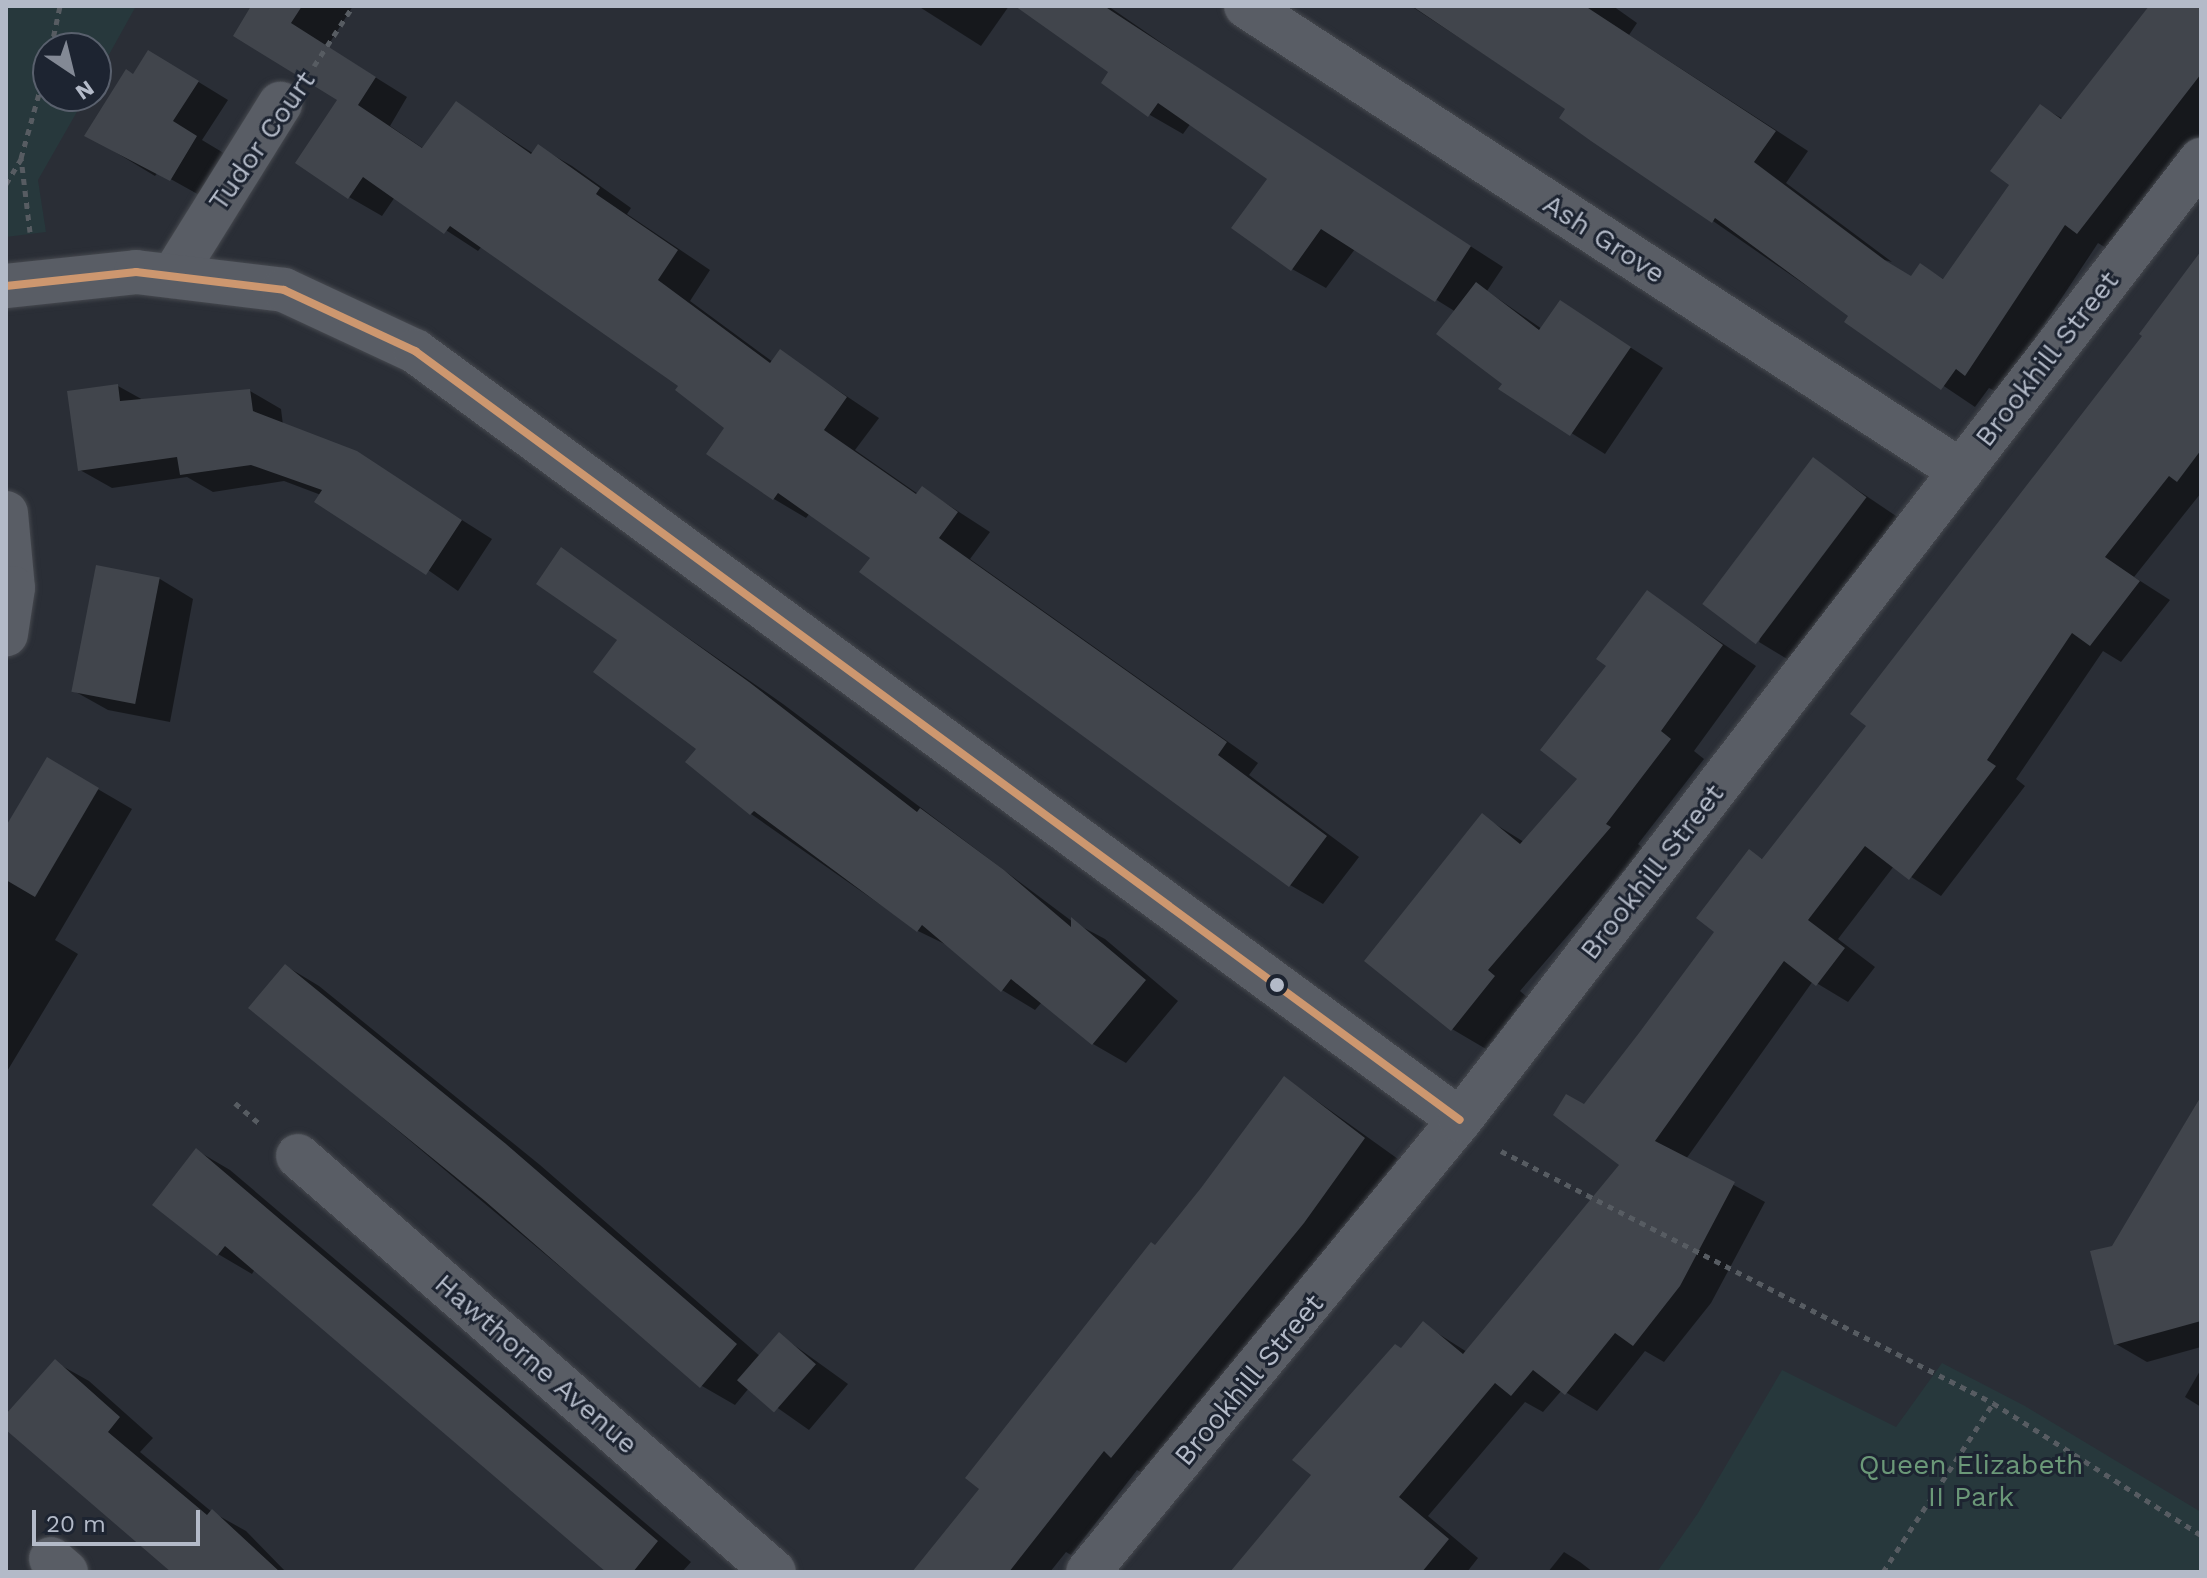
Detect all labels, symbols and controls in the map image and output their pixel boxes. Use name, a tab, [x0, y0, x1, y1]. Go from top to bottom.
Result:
north arrow	[32, 32, 112, 112]
street label: Tudor Court	[201, 64, 323, 218]
text: N	[71, 76, 99, 105]
street label: Ash Grove	[1537, 187, 1671, 291]
street label: Brookhill Street	[1968, 264, 2126, 454]
street label: Brookhill Street	[1573, 777, 1731, 967]
unlabelled marker	[1269, 977, 1285, 993]
street label: Hawthorne Avenue	[427, 1266, 645, 1462]
street label: Brookhill Street	[1167, 1287, 1331, 1473]
park label: Queen Elizabeth II Park	[1859, 1448, 2083, 1514]
scale bar	[36, 1494, 204, 1544]
text: 20 m	[46, 1510, 106, 1538]

